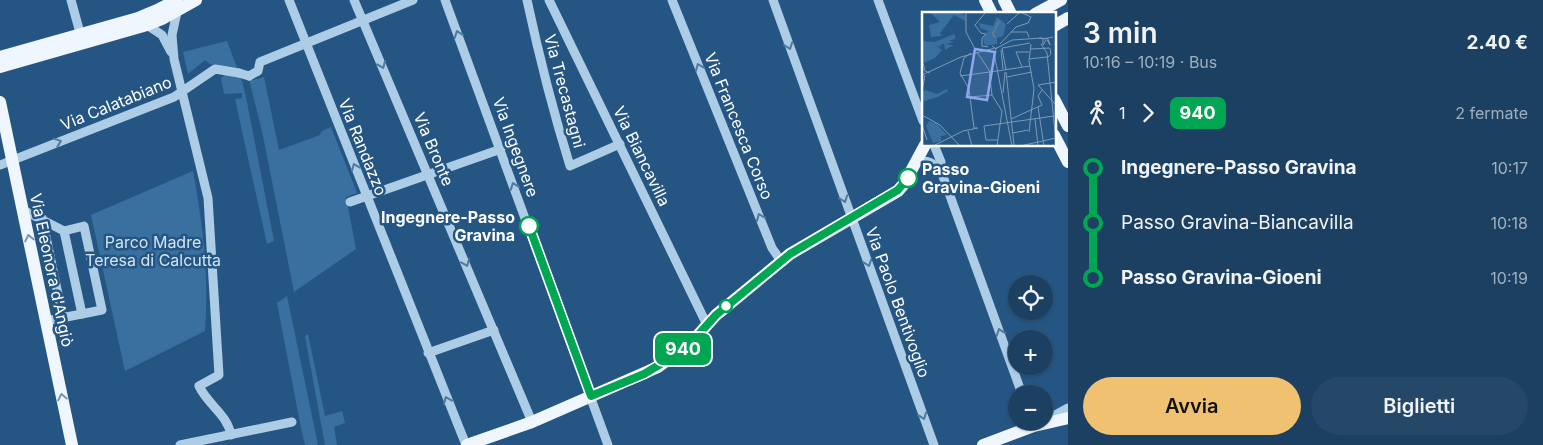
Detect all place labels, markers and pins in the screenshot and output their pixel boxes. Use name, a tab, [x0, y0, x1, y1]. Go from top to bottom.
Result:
place label: Passo Gravina-Gioeni	[922, 159, 1040, 197]
marker: Passo Gravina-Gioeni	[898, 168, 918, 188]
place label: Ingegnere-Passo Gravina	[381, 207, 515, 245]
marker: Ingegnere-Passo Gravina	[519, 216, 539, 236]
unlabelled marker	[719, 299, 733, 313]

